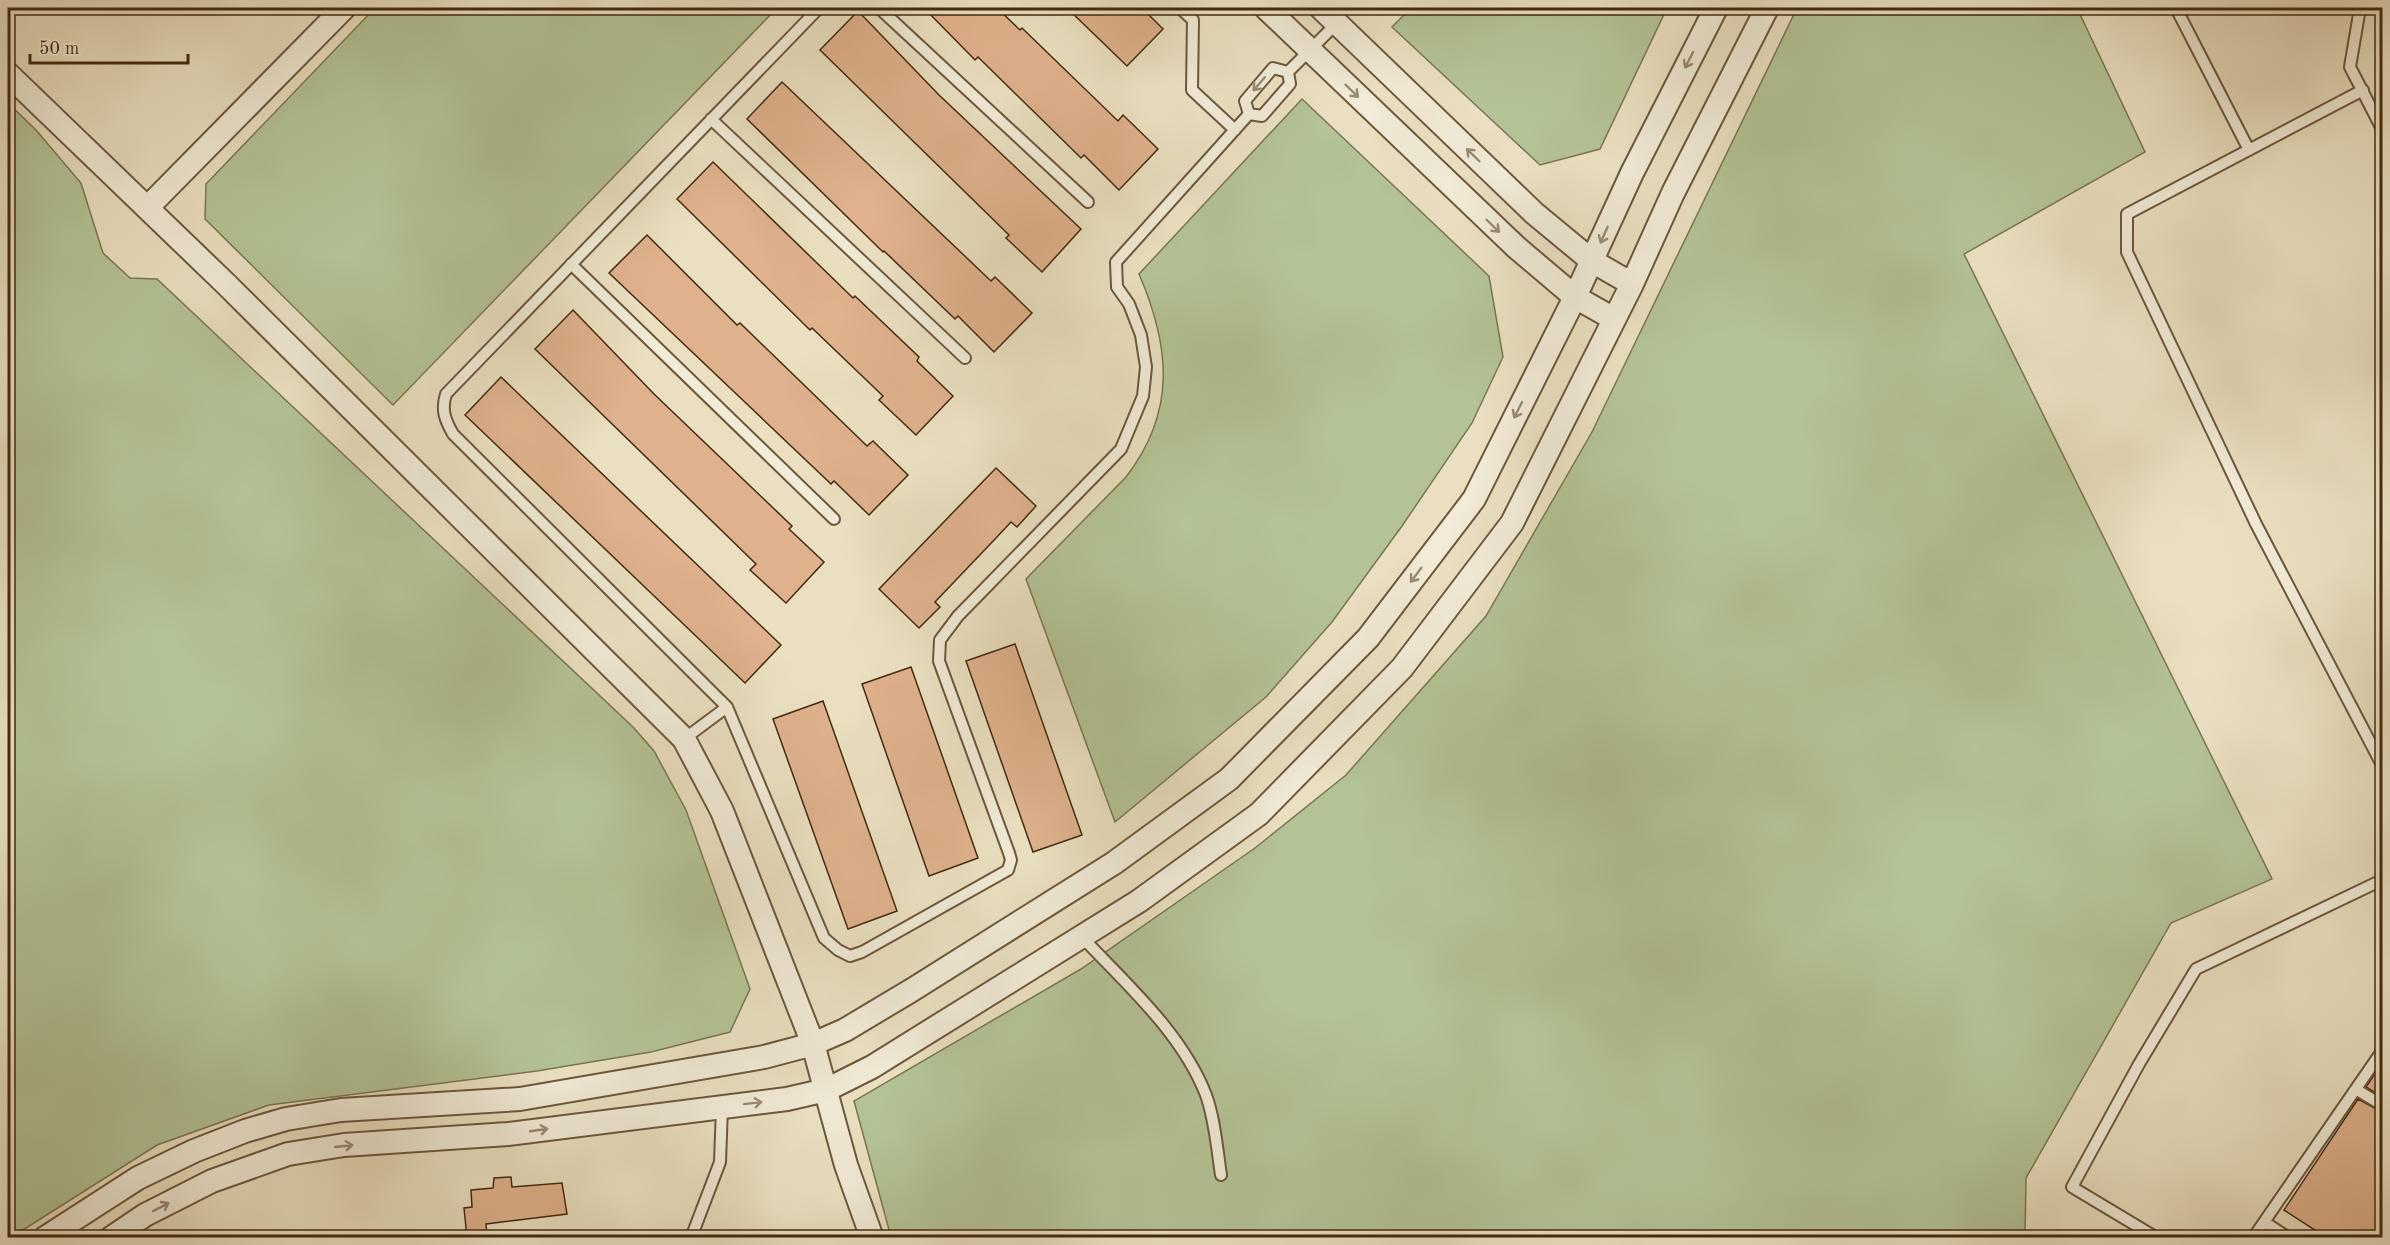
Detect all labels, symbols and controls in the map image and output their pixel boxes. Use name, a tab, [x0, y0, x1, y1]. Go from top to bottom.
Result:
scale bar	[30, 27, 188, 65]
text: 50 m	[39, 40, 79, 58]
one-way arrow	[1683, 50, 1695, 68]
one-way arrow	[1253, 76, 1266, 92]
one-way arrow	[1345, 84, 1360, 98]
one-way arrow	[1466, 147, 1481, 162]
one-way arrow	[1486, 218, 1501, 233]
one-way arrow	[1598, 225, 1609, 244]
one-way arrow	[1512, 401, 1524, 419]
one-way arrow	[1409, 567, 1422, 583]
one-way arrow	[742, 1097, 762, 1108]
one-way arrow	[528, 1124, 548, 1135]
one-way arrow	[334, 1140, 354, 1151]
one-way arrow	[151, 1201, 169, 1212]

